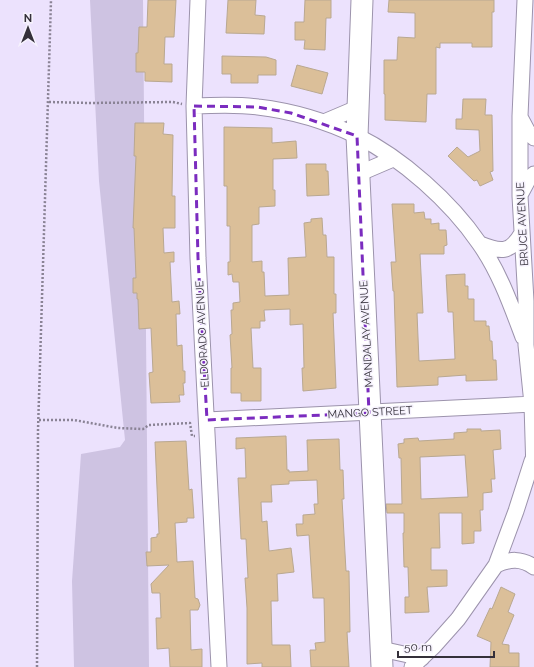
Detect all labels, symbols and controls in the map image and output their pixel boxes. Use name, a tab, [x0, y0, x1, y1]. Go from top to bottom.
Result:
north arrow	[8, 8, 48, 48]
text: N	[24, 12, 32, 25]
street label: BRUCE AVENUE	[514, 181, 531, 266]
street label: ELDORADO AVENUE	[193, 280, 212, 388]
street label: MANDALAY AVENUE	[357, 280, 376, 388]
street label: MANGO STREET	[327, 404, 413, 421]
scale bar	[398, 633, 494, 659]
text: 50 m	[404, 640, 432, 654]

